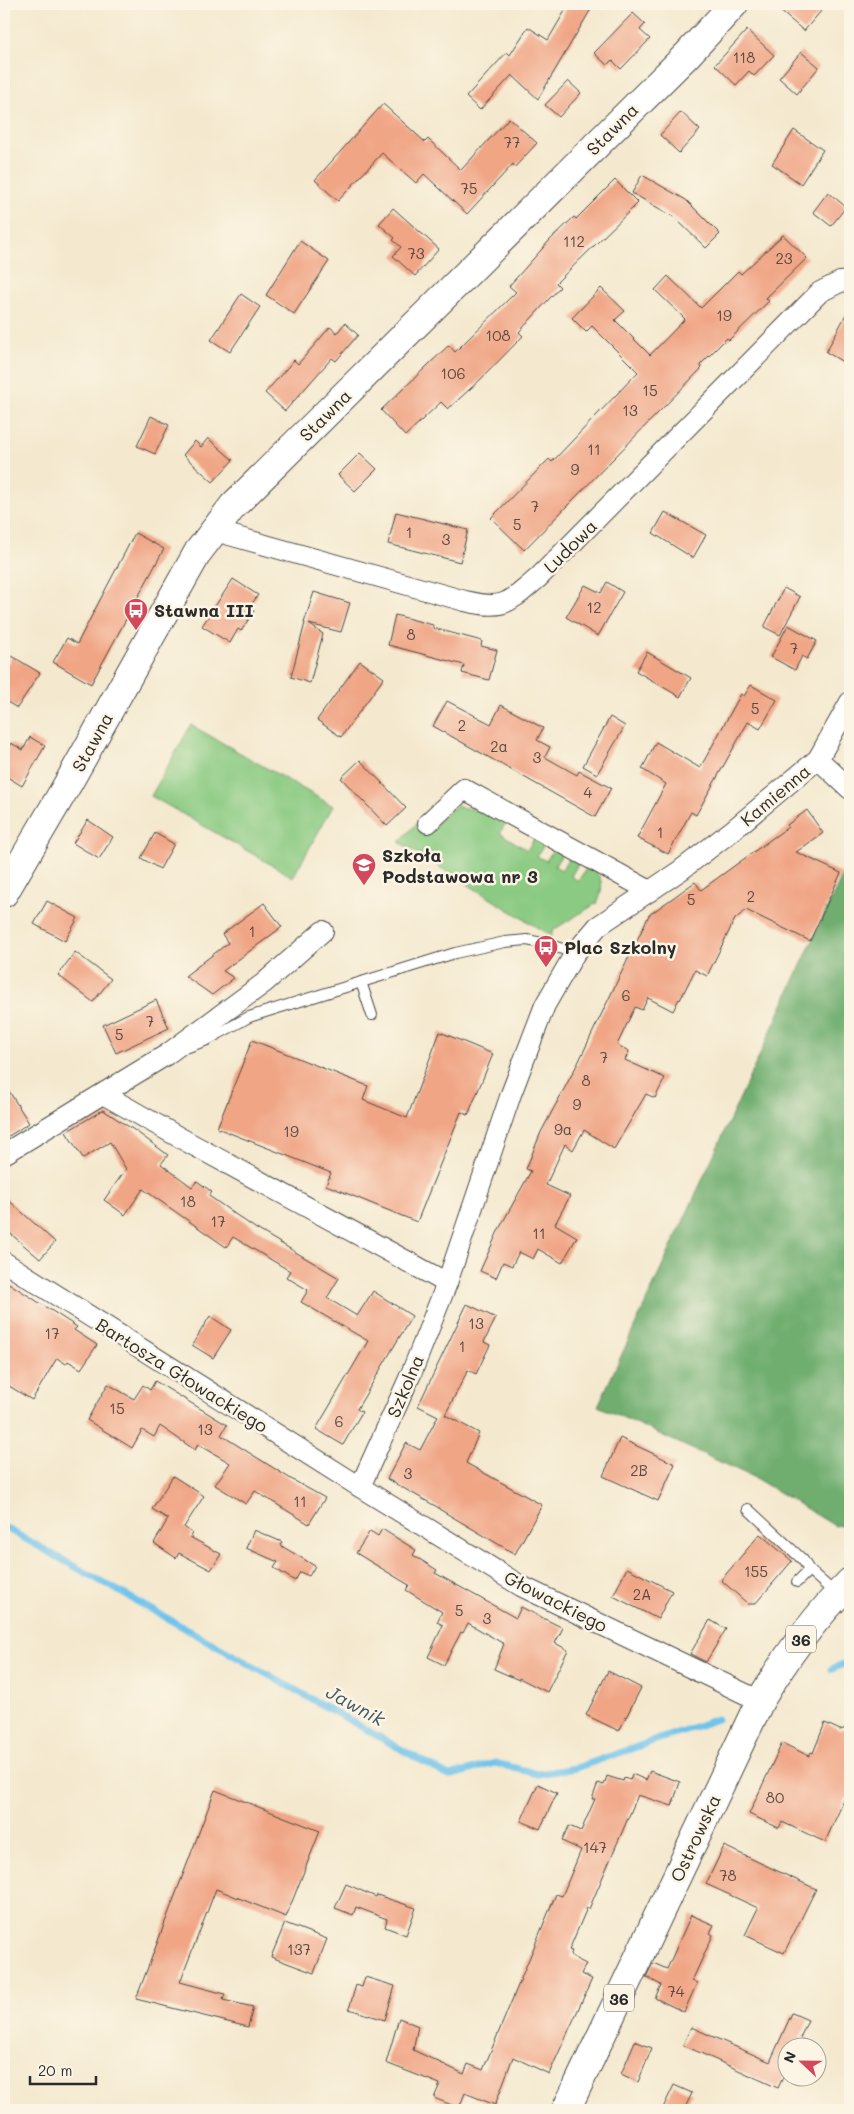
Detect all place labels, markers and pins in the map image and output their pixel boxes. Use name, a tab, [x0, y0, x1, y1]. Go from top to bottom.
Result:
bus stop icon: Stawna III	[123, 597, 149, 631]
place label: Stawna III	[154, 598, 254, 622]
place label: Szkoła Podstawowa nr 3	[382, 843, 538, 888]
school or university icon: Szkoła Podstawowa nr 3	[351, 852, 377, 886]
bus stop icon: Plac Szkolny	[533, 934, 559, 968]
place label: Plac Szkolny	[564, 935, 677, 959]

